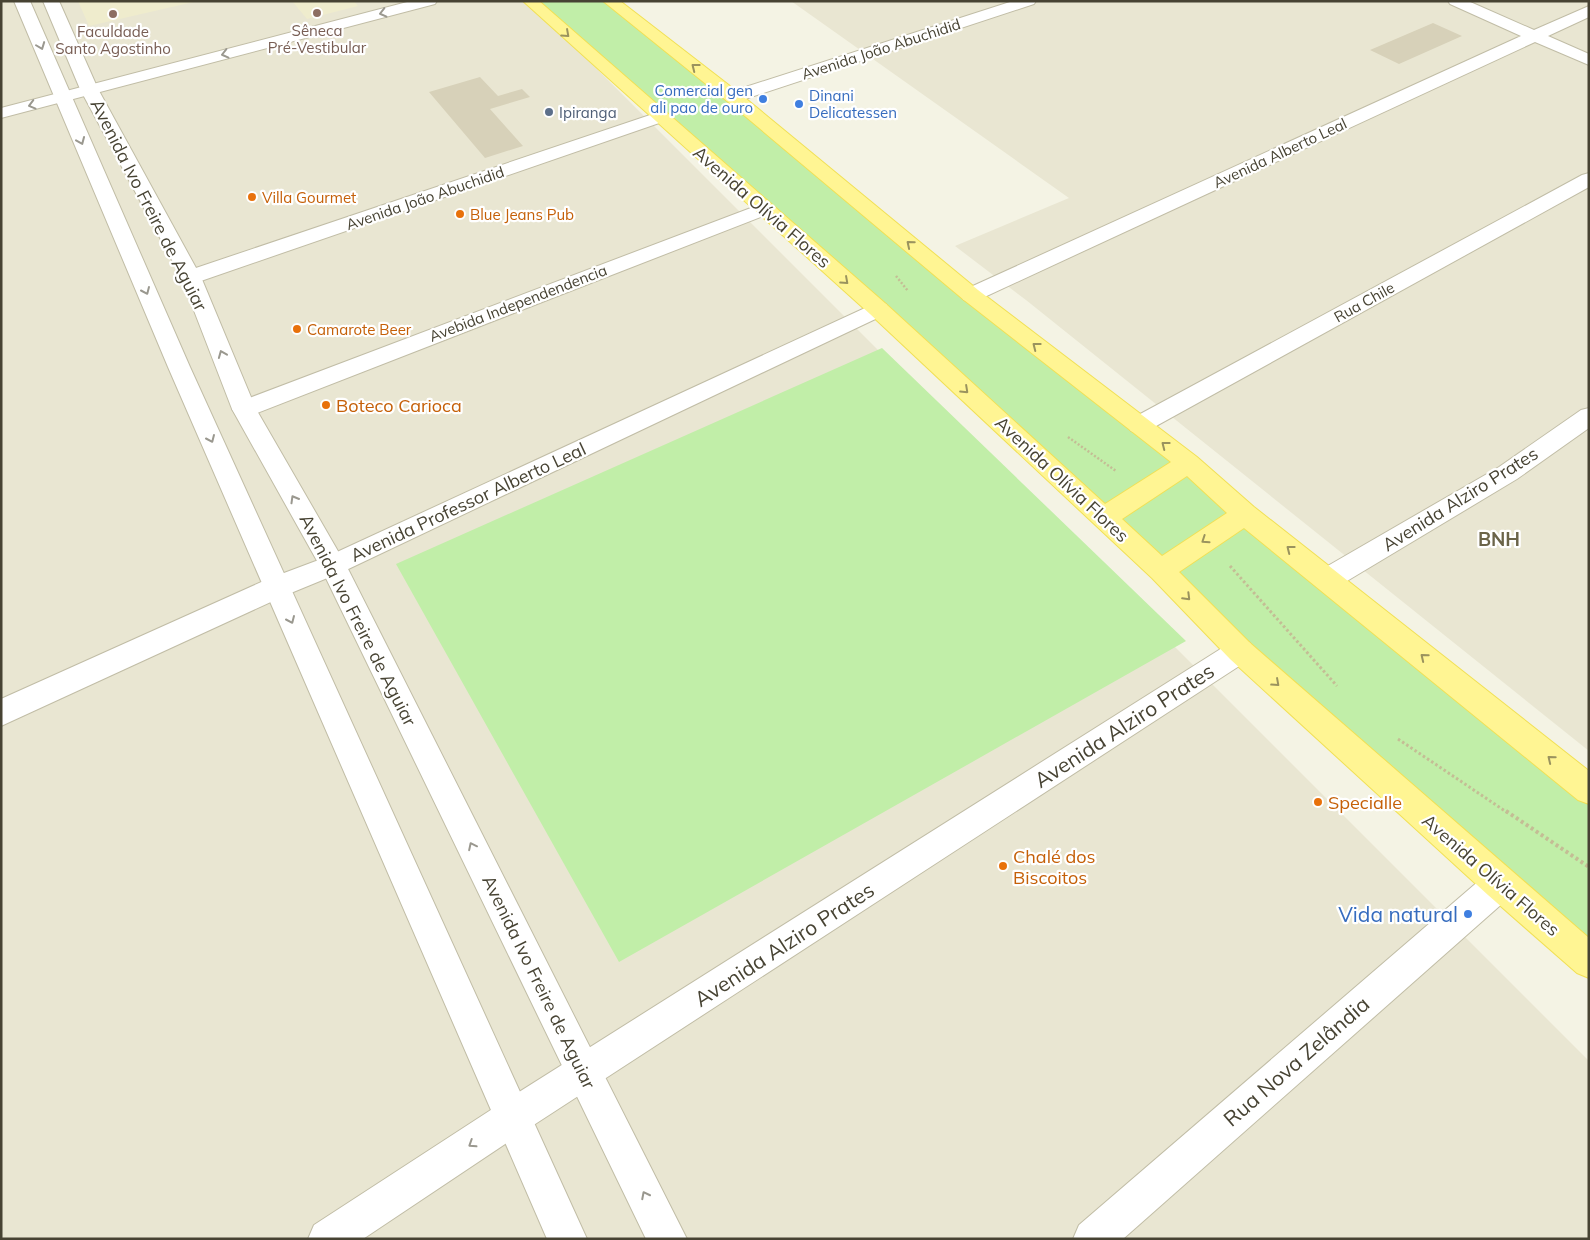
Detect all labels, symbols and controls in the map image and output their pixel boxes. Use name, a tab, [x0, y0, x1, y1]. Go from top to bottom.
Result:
marker: Sêneca Pré-Vestibular	[311, 7, 323, 19]
marker: Faculdade Santo Agostinho	[107, 8, 119, 20]
one-way arrow	[379, 8, 387, 18]
street label: Avenida João Abuchidid	[799, 14, 963, 84]
place label: Sêneca Pré-Vestibular	[268, 21, 367, 57]
place label: Faculdade Santo Agostinho	[55, 22, 171, 58]
one-way arrow	[561, 28, 570, 37]
one-way arrow	[35, 41, 45, 50]
one-way arrow	[221, 48, 230, 59]
one-way arrow	[692, 65, 701, 73]
place label: Comercial gen ali pao de ouro	[650, 81, 753, 117]
place label: Dinani Delicatessen	[809, 86, 897, 122]
marker: Comercial gen ali pao de ouro	[757, 93, 769, 105]
street label: Avenida Ivo Freire de Aguiar	[85, 95, 213, 315]
marker: Dinani Delicatessen	[793, 98, 805, 110]
one-way arrow	[27, 99, 36, 110]
place label: Ipiranga	[559, 103, 617, 122]
marker: Ipiranga	[543, 106, 555, 118]
street label: Avenida Alberto Leal	[1210, 114, 1350, 192]
one-way arrow	[75, 136, 86, 145]
street label: Avenida Olívia Flores	[689, 141, 836, 273]
street label: Avenida João Abuchidid	[343, 162, 507, 234]
place label: Villa Gourmet	[262, 188, 356, 207]
marker: Villa Gourmet	[246, 191, 258, 203]
place label: Blue Jeans Pub	[470, 205, 574, 224]
marker: Blue Jeans Pub	[454, 208, 466, 220]
one-way arrow	[906, 241, 915, 250]
street label: Avebida Independendencia	[426, 260, 610, 346]
one-way arrow	[840, 275, 849, 284]
street label: Rua Chile	[1330, 278, 1398, 326]
one-way arrow	[140, 286, 150, 294]
place label: Camarote Beer	[307, 320, 412, 339]
marker: Camarote Beer	[291, 323, 303, 335]
one-way arrow	[1033, 343, 1042, 351]
one-way arrow	[218, 350, 228, 359]
one-way arrow	[960, 384, 969, 393]
place label: Boteco Carioca	[336, 394, 462, 417]
marker: Boteco Carioca	[320, 399, 332, 411]
street label: Avenida Olívia Flores	[990, 411, 1134, 547]
one-way arrow	[205, 434, 216, 443]
street label: Avenida Professor Alberto Leal	[347, 437, 589, 567]
street label: Avenida Alziro Prates	[1378, 442, 1542, 556]
one-way arrow	[1162, 443, 1171, 451]
one-way arrow	[291, 495, 301, 504]
street label: Avenida Ivo Freire de Aguiar	[294, 510, 422, 730]
district label: BNH	[1478, 527, 1520, 551]
one-way arrow	[1201, 534, 1210, 543]
one-way arrow	[1287, 546, 1296, 554]
one-way arrow	[1181, 591, 1190, 600]
one-way arrow	[285, 615, 296, 624]
one-way arrow	[1421, 654, 1430, 663]
street label: Avenida Alziro Prates	[1029, 657, 1219, 793]
one-way arrow	[1271, 677, 1280, 686]
one-way arrow	[1548, 757, 1557, 765]
place label: Specialle	[1328, 791, 1402, 814]
marker: Specialle	[1312, 796, 1324, 808]
street label: Avenida Olívia Flores	[1418, 809, 1565, 941]
one-way arrow	[468, 842, 478, 851]
place label: Chalé dos Biscoitos	[1013, 845, 1096, 889]
marker: Chalé dos Biscoitos	[997, 860, 1009, 872]
street label: Avenida Ivo Freire de Aguiar	[477, 871, 601, 1093]
street label: Avenida Alziro Prates	[689, 876, 879, 1012]
place label: Vida natural	[1338, 901, 1458, 927]
marker: Vida natural	[1462, 908, 1474, 920]
street label: Rua Nova Zelândia	[1218, 990, 1374, 1132]
one-way arrow	[468, 1138, 478, 1147]
one-way arrow	[641, 1191, 651, 1200]

